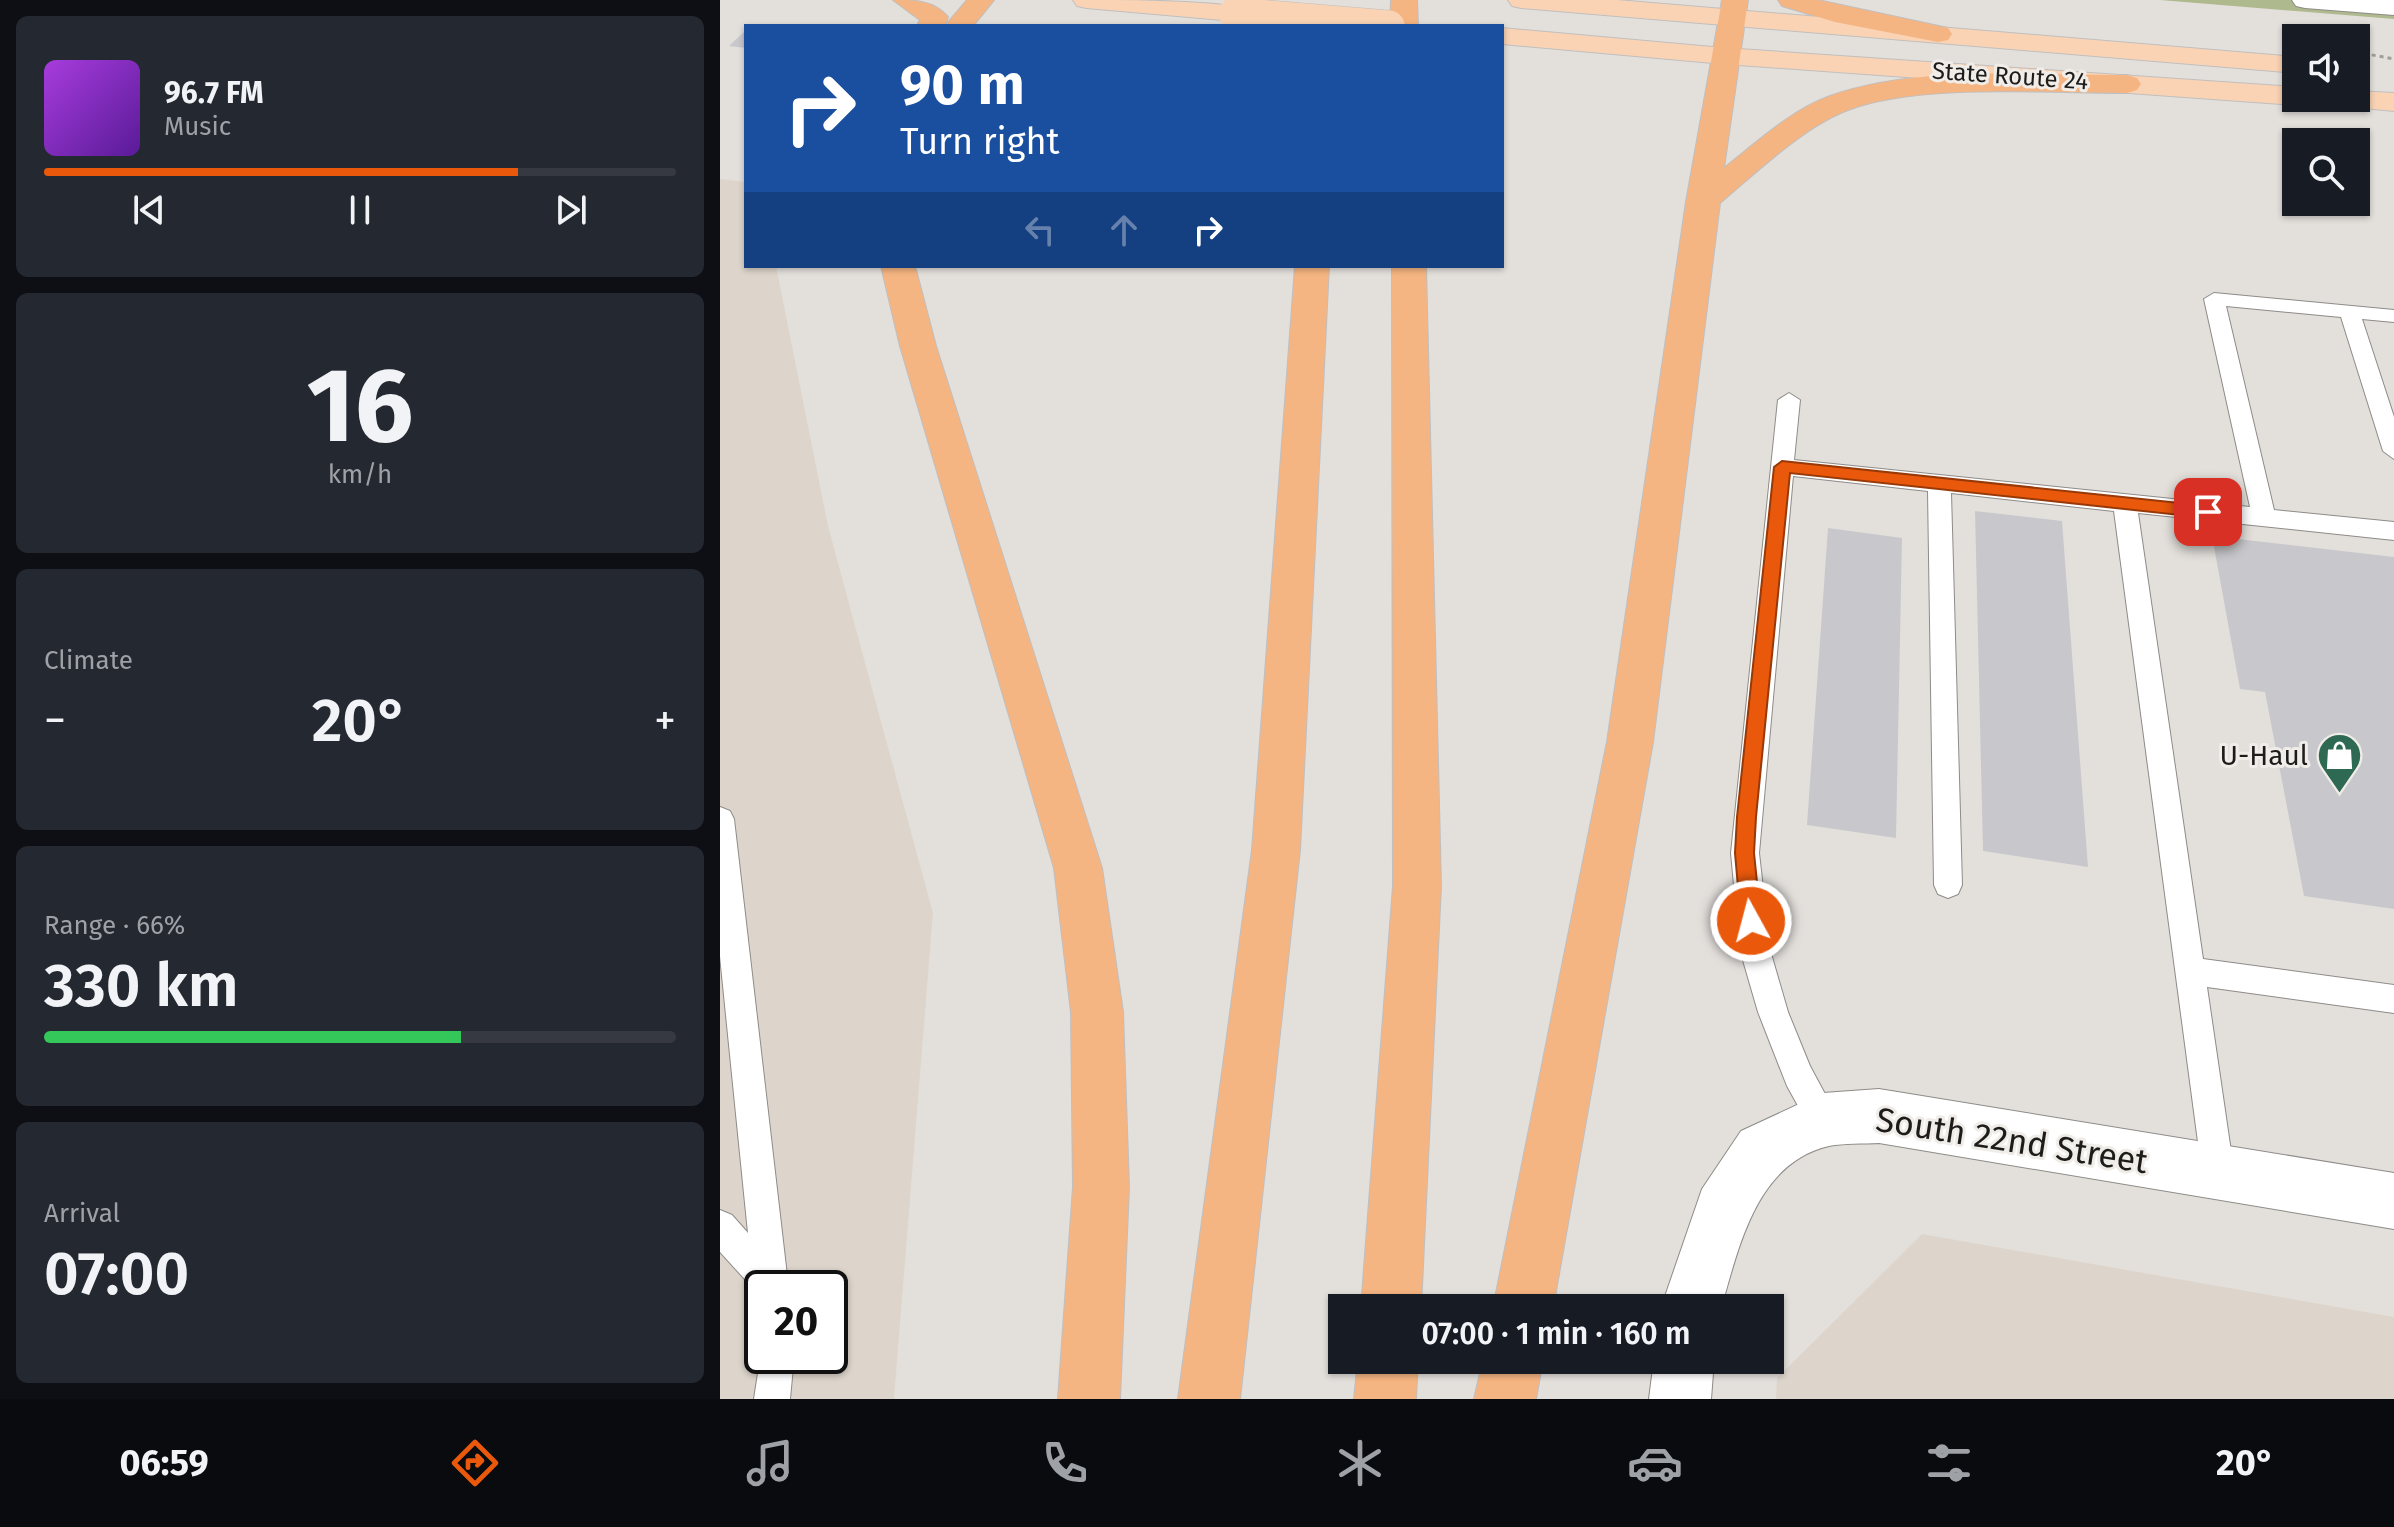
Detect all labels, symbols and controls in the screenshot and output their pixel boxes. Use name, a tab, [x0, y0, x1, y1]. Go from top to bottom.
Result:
map controls	[2282, 24, 2370, 216]
button: sound	[2282, 24, 2370, 112]
text: 90 m	[900, 52, 1025, 119]
icon: right	[768, 56, 872, 160]
street label: State Route 24	[1931, 57, 2089, 95]
text: 96.7 FM	[164, 75, 263, 111]
text: Music	[164, 111, 231, 142]
text: Turn right	[900, 120, 1060, 164]
button: search	[2282, 128, 2370, 216]
icon: previous	[127, 188, 171, 232]
icon: pause	[338, 188, 382, 232]
icon: next	[549, 188, 593, 232]
icon: left	[1018, 208, 1062, 252]
icon: ahead	[1102, 208, 1146, 252]
icon: right	[1186, 208, 1230, 252]
text: 16	[307, 344, 413, 469]
text: km/h	[328, 459, 392, 490]
pin	[2174, 478, 2242, 546]
icon: arrive	[2186, 490, 2230, 534]
text: Climate	[44, 645, 133, 676]
text: 20°	[312, 685, 408, 757]
text: −	[44, 694, 66, 747]
text: +	[654, 694, 676, 747]
shop icon: U-Haul	[2315, 731, 2363, 794]
place label: U-Haul	[2219, 739, 2308, 772]
position arrow	[1709, 879, 1793, 963]
text: Range · 66%	[44, 910, 185, 941]
text: 330 km	[44, 950, 239, 1022]
street label: South 22nd Street	[1873, 1099, 2151, 1182]
text: Arrival	[44, 1198, 120, 1229]
text: 07:00	[44, 1238, 189, 1310]
speed limit sign: 20	[744, 1270, 848, 1374]
text: 07:00 · 1 min · 160 m	[1421, 1316, 1691, 1352]
icon: directions	[447, 1435, 503, 1491]
icon: music	[742, 1435, 798, 1491]
icon: phone	[1037, 1435, 1093, 1491]
icon: climate	[1332, 1435, 1388, 1491]
icon: car	[1627, 1435, 1683, 1491]
icon: filters	[1921, 1435, 1977, 1491]
text: 06:59	[119, 1441, 209, 1485]
text: 20°	[2216, 1441, 2275, 1485]

